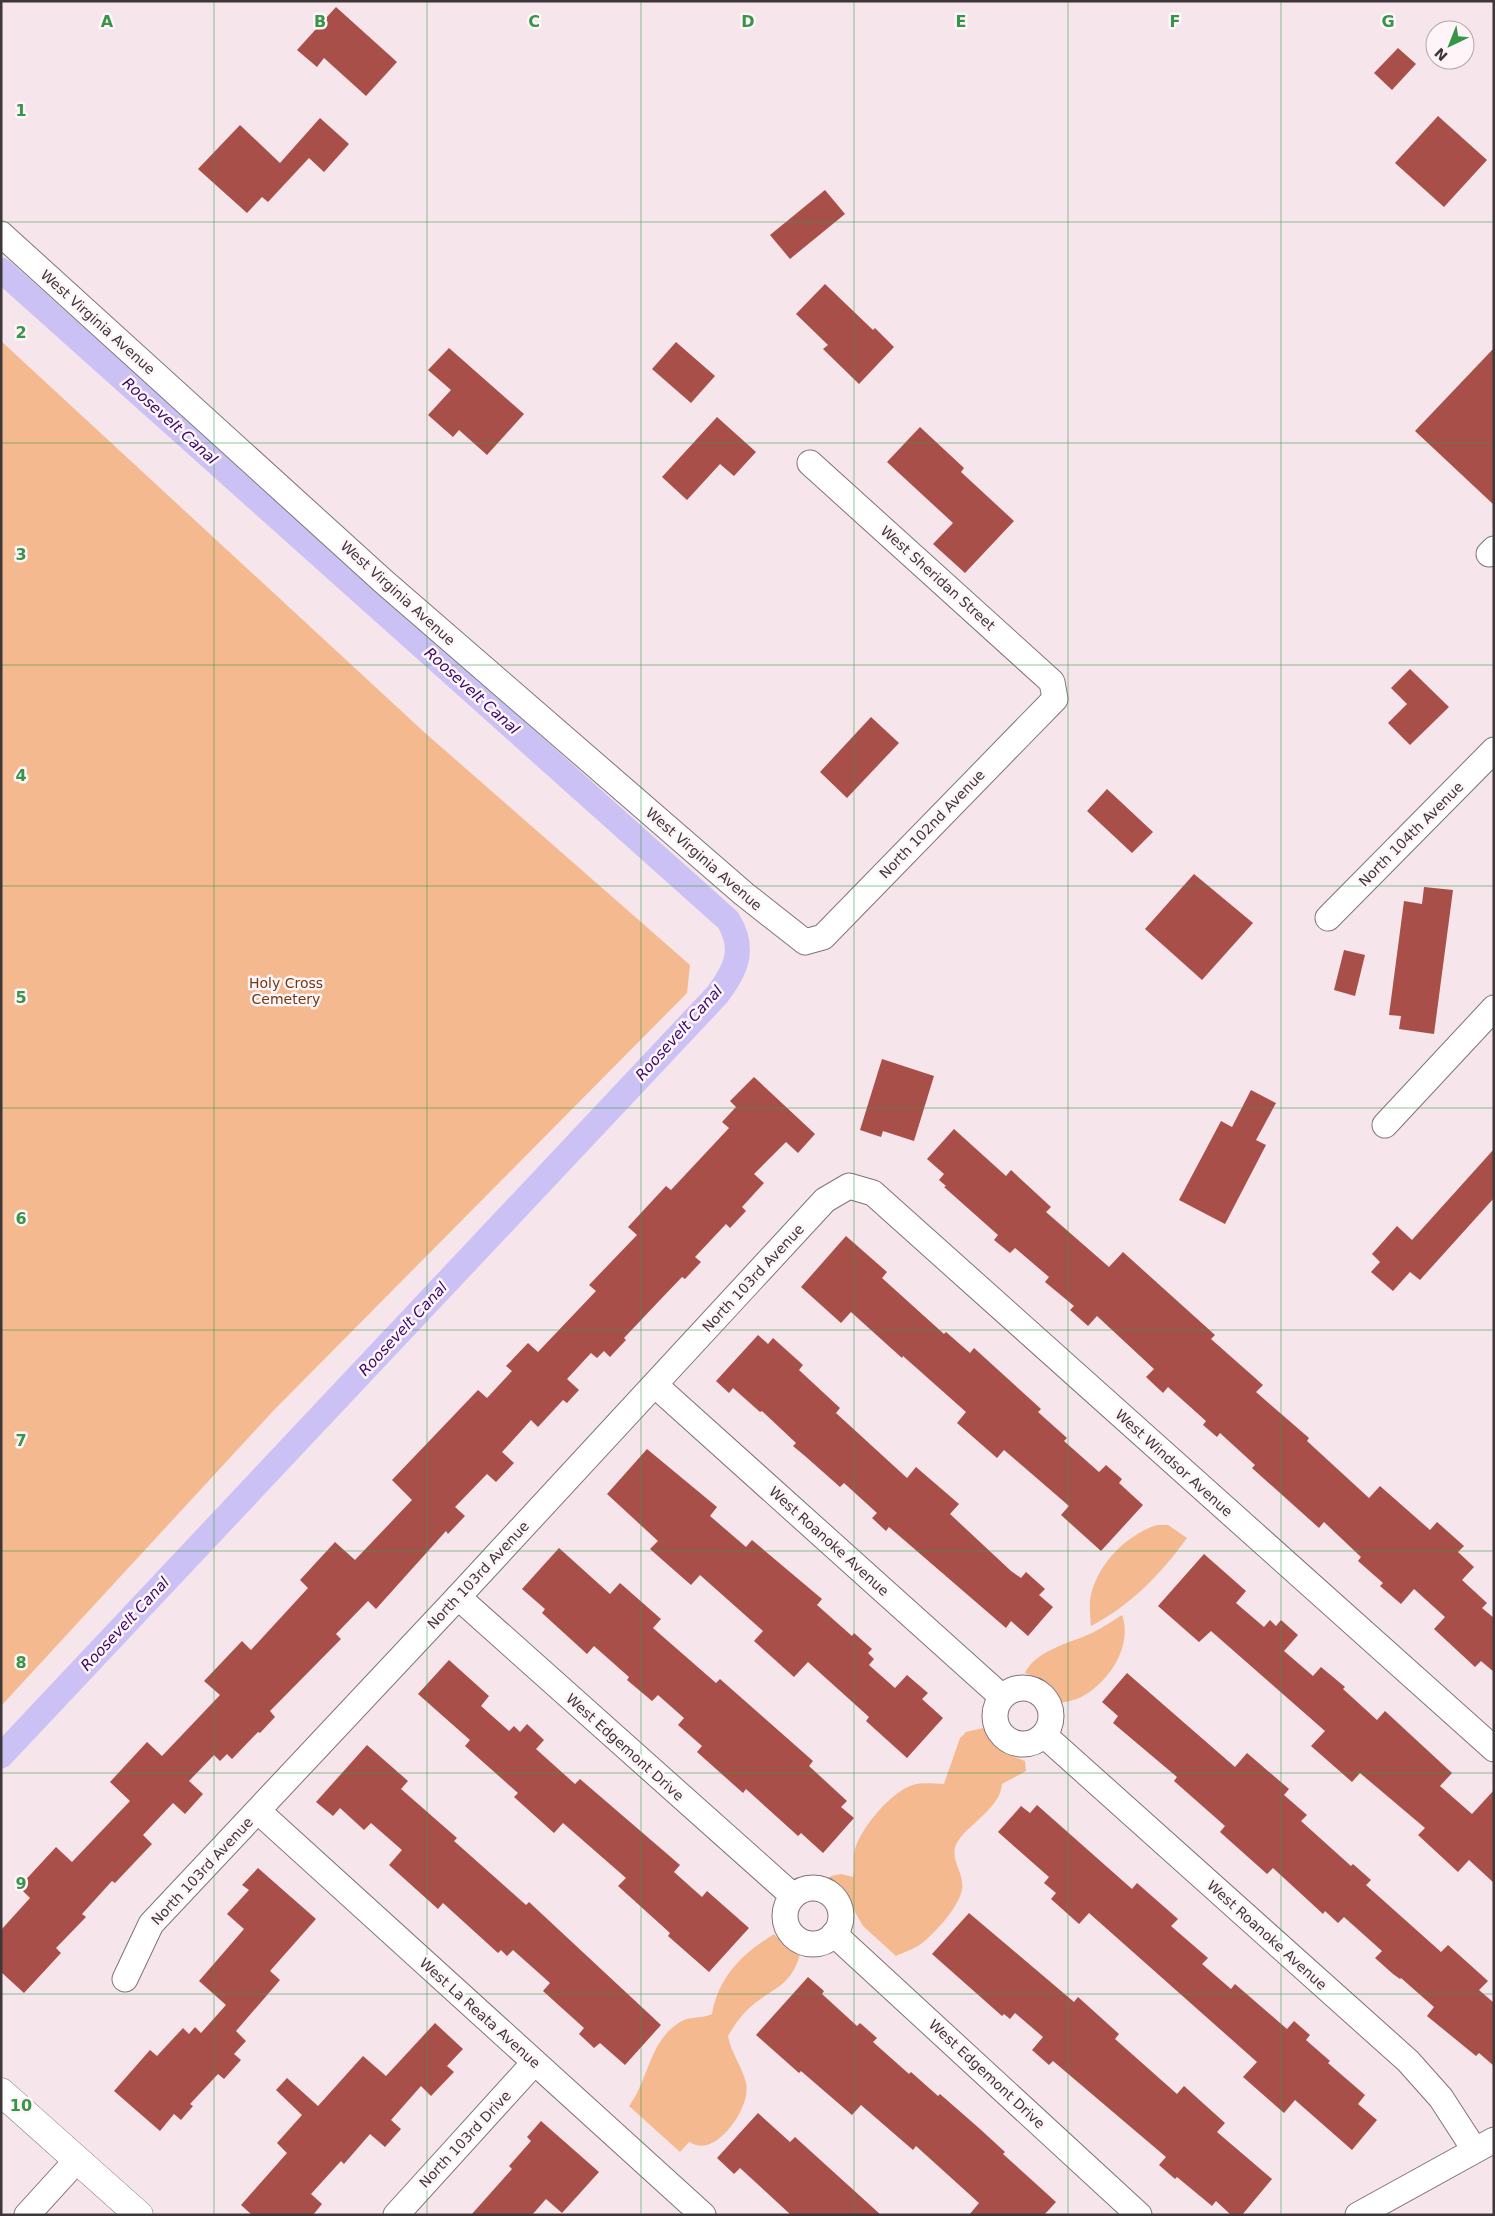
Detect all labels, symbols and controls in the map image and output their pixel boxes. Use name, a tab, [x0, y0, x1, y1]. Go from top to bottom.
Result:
text: A	[101, 12, 114, 31]
text: B	[314, 12, 326, 31]
text: C	[528, 12, 540, 31]
text: D	[741, 12, 755, 31]
text: E	[956, 12, 966, 31]
text: F	[1170, 12, 1180, 31]
text: G	[1381, 12, 1395, 31]
north arrow	[1425, 20, 1475, 70]
text: N	[1431, 45, 1451, 64]
text: 1	[15, 101, 27, 120]
street label: West Virginia Avenue	[38, 266, 158, 378]
text: 2	[15, 323, 27, 342]
water label: Roosevelt Canal	[119, 374, 222, 469]
street label: West Sheridan Street	[878, 522, 999, 634]
street label: West Virginia Avenue	[338, 537, 458, 649]
text: 3	[15, 545, 27, 564]
water label: Roosevelt Canal	[421, 644, 524, 739]
text: 4	[15, 766, 27, 785]
street label: North 102nd Avenue	[876, 766, 988, 882]
street label: North 104th Avenue	[1355, 778, 1467, 890]
street label: West Virginia Avenue	[643, 804, 765, 914]
park label: Holy Cross Cemetery	[249, 975, 323, 1007]
water label: Roosevelt Canal	[632, 981, 727, 1084]
text: 5	[15, 988, 27, 1007]
text: 6	[15, 1209, 27, 1228]
street label: North 103rd Avenue	[699, 1221, 807, 1335]
water label: Roosevelt Canal	[355, 1278, 452, 1379]
street label: West Windsor Avenue	[1112, 1406, 1236, 1520]
text: 7	[15, 1431, 27, 1450]
street label: West Roanoke Avenue	[766, 1483, 892, 1599]
street label: North 103rd Avenue	[424, 1518, 532, 1632]
water label: Roosevelt Canal	[77, 1573, 174, 1674]
text: 8	[15, 1653, 27, 1672]
street label: West Edgemont Drive	[563, 1690, 687, 1804]
street label: North 103rd Avenue	[148, 1814, 256, 1928]
text: 9	[15, 1874, 27, 1893]
street label: West Roanoke Avenue	[1204, 1877, 1330, 1993]
street label: West La Reata Avenue	[416, 1955, 544, 2071]
street label: West Edgemont Drive	[926, 2016, 1048, 2132]
street label: North 103rd Drive	[416, 2087, 514, 2191]
text: 10	[10, 2096, 32, 2115]

